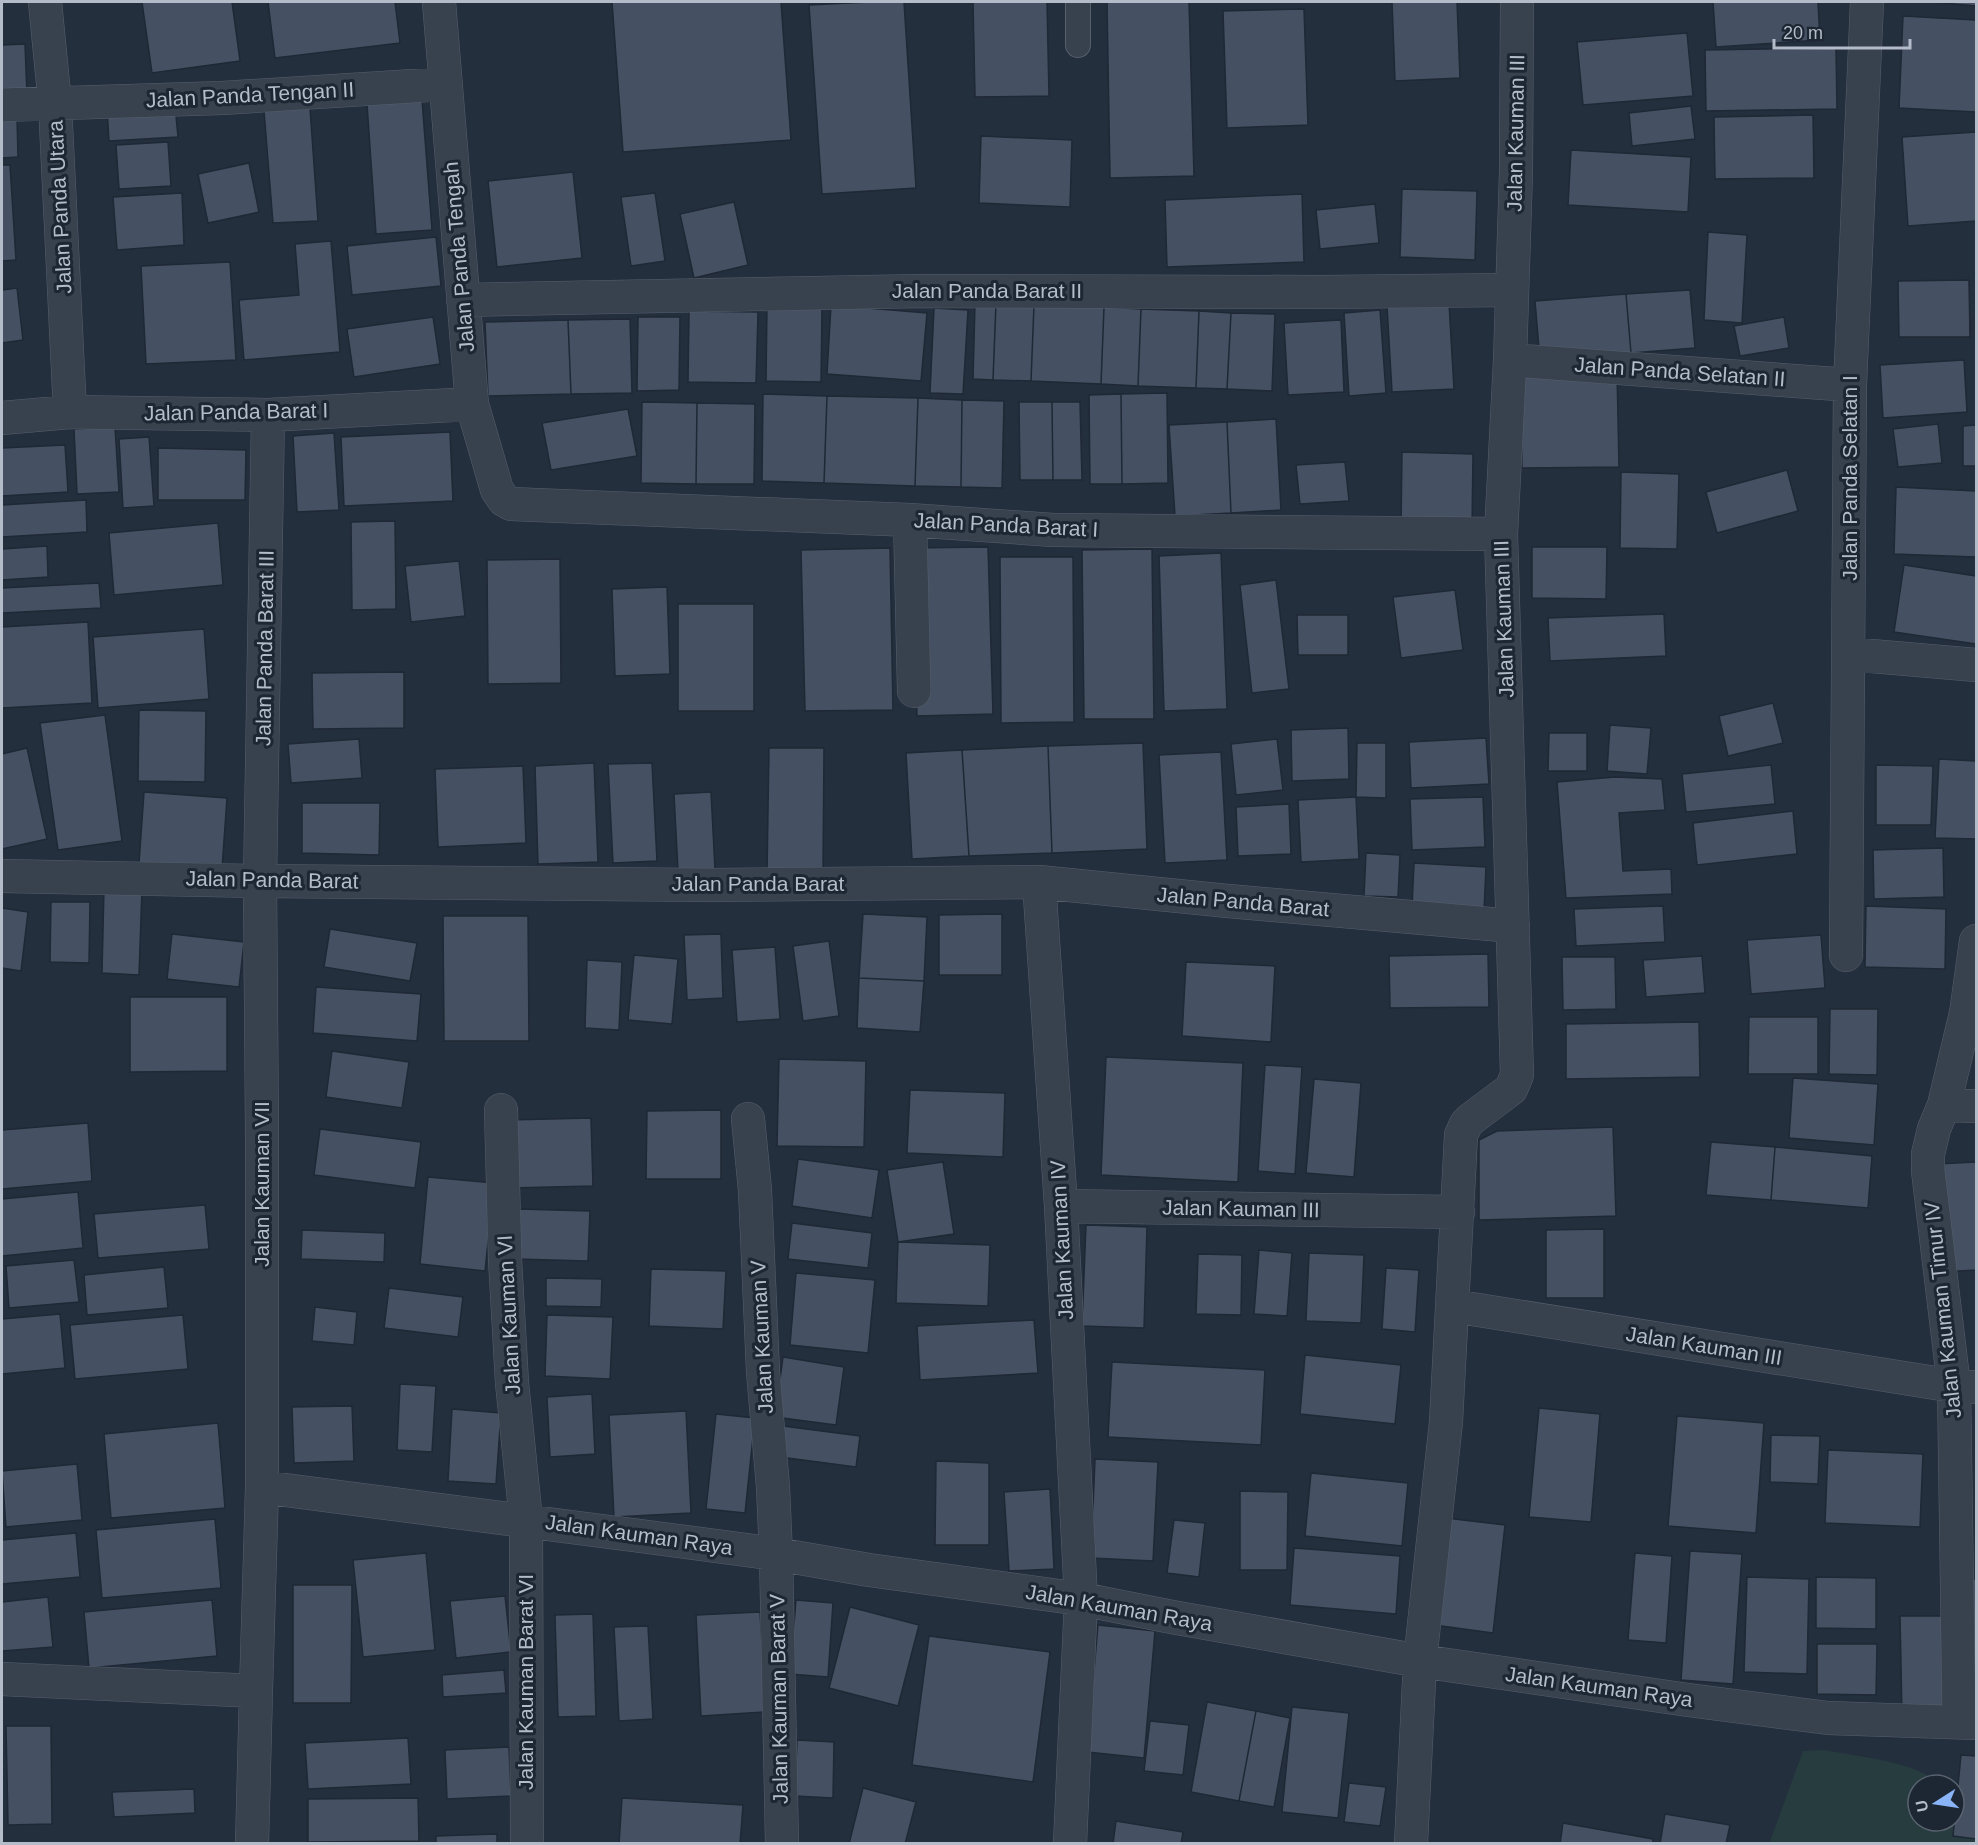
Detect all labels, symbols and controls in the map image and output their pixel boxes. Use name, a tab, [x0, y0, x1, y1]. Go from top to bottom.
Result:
scale bar	[1774, 12, 1910, 50]
text: 20 m	[1783, 23, 1823, 43]
street label: Jalan Kauman III	[1503, 54, 1528, 212]
street label: Jalan Panda Tengan II	[145, 78, 355, 111]
street label: Jalan Panda Utara	[43, 119, 76, 294]
street label: Jalan Panda Tengah	[439, 161, 478, 353]
street label: Jalan Panda Barat II	[892, 279, 1082, 302]
street label: Jalan Panda Selatan II	[1574, 353, 1786, 390]
street label: Jalan Panda Selatan I	[1838, 375, 1861, 581]
street label: Jalan Panda Barat I	[144, 398, 328, 425]
street label: Jalan Panda Barat I	[913, 508, 1099, 541]
street label: Jalan Kauman III	[1489, 540, 1518, 698]
street label: Jalan Panda Barat III	[251, 550, 278, 746]
street label: Jalan Panda Barat	[185, 866, 359, 893]
street label: Jalan Panda Barat	[672, 872, 845, 895]
street label: Jalan Panda Barat	[1156, 883, 1330, 921]
street label: Jalan Kauman VII	[250, 1101, 273, 1267]
street label: Jalan Kauman IV	[1046, 1160, 1077, 1320]
street label: Jalan Kauman III	[1162, 1196, 1320, 1221]
street label: Jalan Kauman Timur IV	[1920, 1200, 1965, 1420]
street label: Jalan Kauman VI	[493, 1235, 524, 1395]
street label: Jalan Kauman V	[746, 1259, 777, 1415]
street label: Jalan Kauman III	[1624, 1322, 1784, 1369]
street label: Jalan Kauman Raya	[544, 1510, 735, 1559]
street label: Jalan Kauman Barat VI	[514, 1574, 537, 1790]
street label: Jalan Kauman Raya	[1024, 1580, 1215, 1635]
street label: Jalan Kauman Barat V	[765, 1594, 792, 1804]
street label: Jalan Kauman Raya	[1504, 1662, 1695, 1711]
north arrow	[1906, 1773, 1966, 1833]
text: U	[1912, 1799, 1931, 1813]

